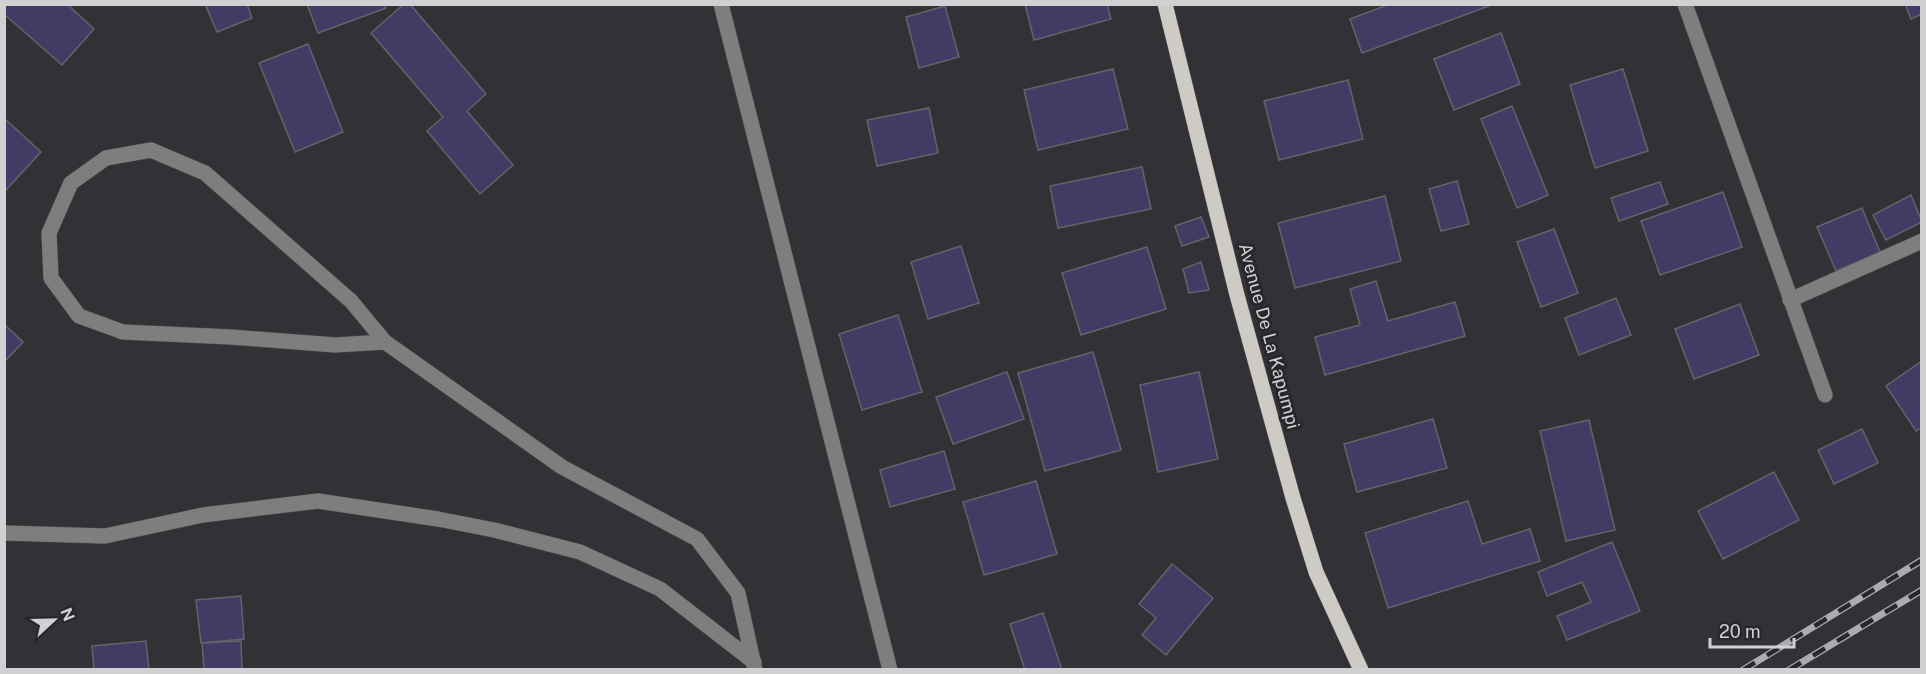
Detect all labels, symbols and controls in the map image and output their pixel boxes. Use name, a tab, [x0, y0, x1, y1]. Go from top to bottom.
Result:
street label: Avenue De La Kapumpi	[1235, 241, 1304, 431]
north arrow	[24, 590, 84, 650]
text: N	[56, 605, 79, 624]
scale bar	[1710, 611, 1794, 649]
text: 20 m	[1719, 621, 1761, 642]

